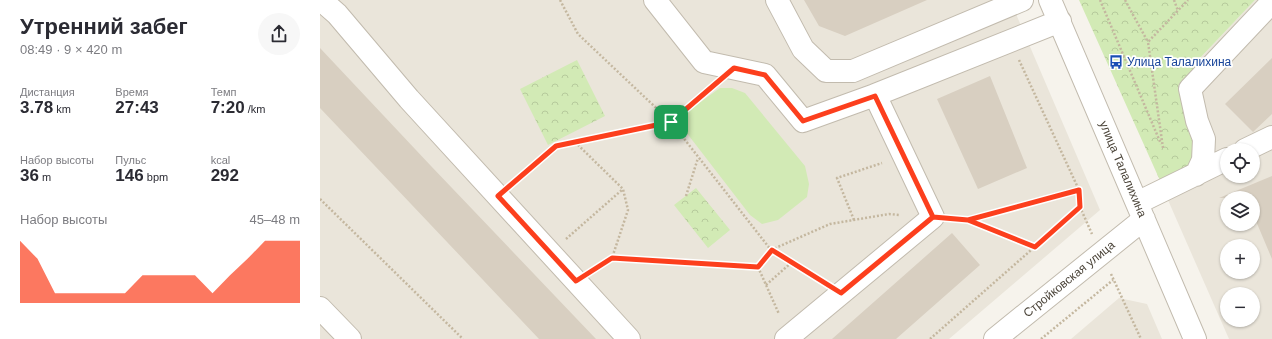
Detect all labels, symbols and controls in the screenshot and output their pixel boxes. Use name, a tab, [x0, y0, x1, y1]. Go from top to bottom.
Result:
button: share	[258, 13, 300, 55]
text: Утренний забег	[20, 14, 188, 39]
text: 08:49 · 9 × 420 m	[20, 42, 122, 57]
bus stop icon: Улица Талалихина	[1108, 54, 1124, 70]
place label: Улица Талалихина	[1127, 55, 1232, 69]
text: Дистанция	[20, 86, 75, 98]
text: Время	[115, 86, 148, 98]
text: Темп	[211, 86, 236, 98]
text: 3.78	[20, 98, 53, 117]
text: 27:43	[115, 98, 159, 117]
text: 7:20	[211, 98, 245, 117]
text: km	[53, 103, 71, 115]
text: /km	[245, 103, 265, 115]
pin	[654, 105, 688, 139]
icon: arrive	[660, 111, 682, 133]
street label: улица Талалихина	[1096, 119, 1150, 220]
map controls	[1220, 143, 1260, 327]
button: locate	[1220, 143, 1260, 183]
text: Набор высоты	[20, 154, 94, 166]
text: Пульс	[115, 154, 146, 166]
text: kcal	[211, 154, 230, 166]
text: 36	[20, 166, 39, 185]
text: 146	[115, 166, 144, 185]
text: 292	[211, 166, 239, 185]
text: m	[39, 171, 51, 183]
text: bpm	[144, 171, 168, 183]
button: layers	[1220, 191, 1260, 231]
text: Набор высоты	[20, 212, 107, 227]
text: 45–48 m	[249, 212, 300, 227]
street label: Стройковская улица	[1020, 238, 1118, 320]
button: +	[1220, 239, 1260, 279]
button: −	[1220, 287, 1260, 327]

